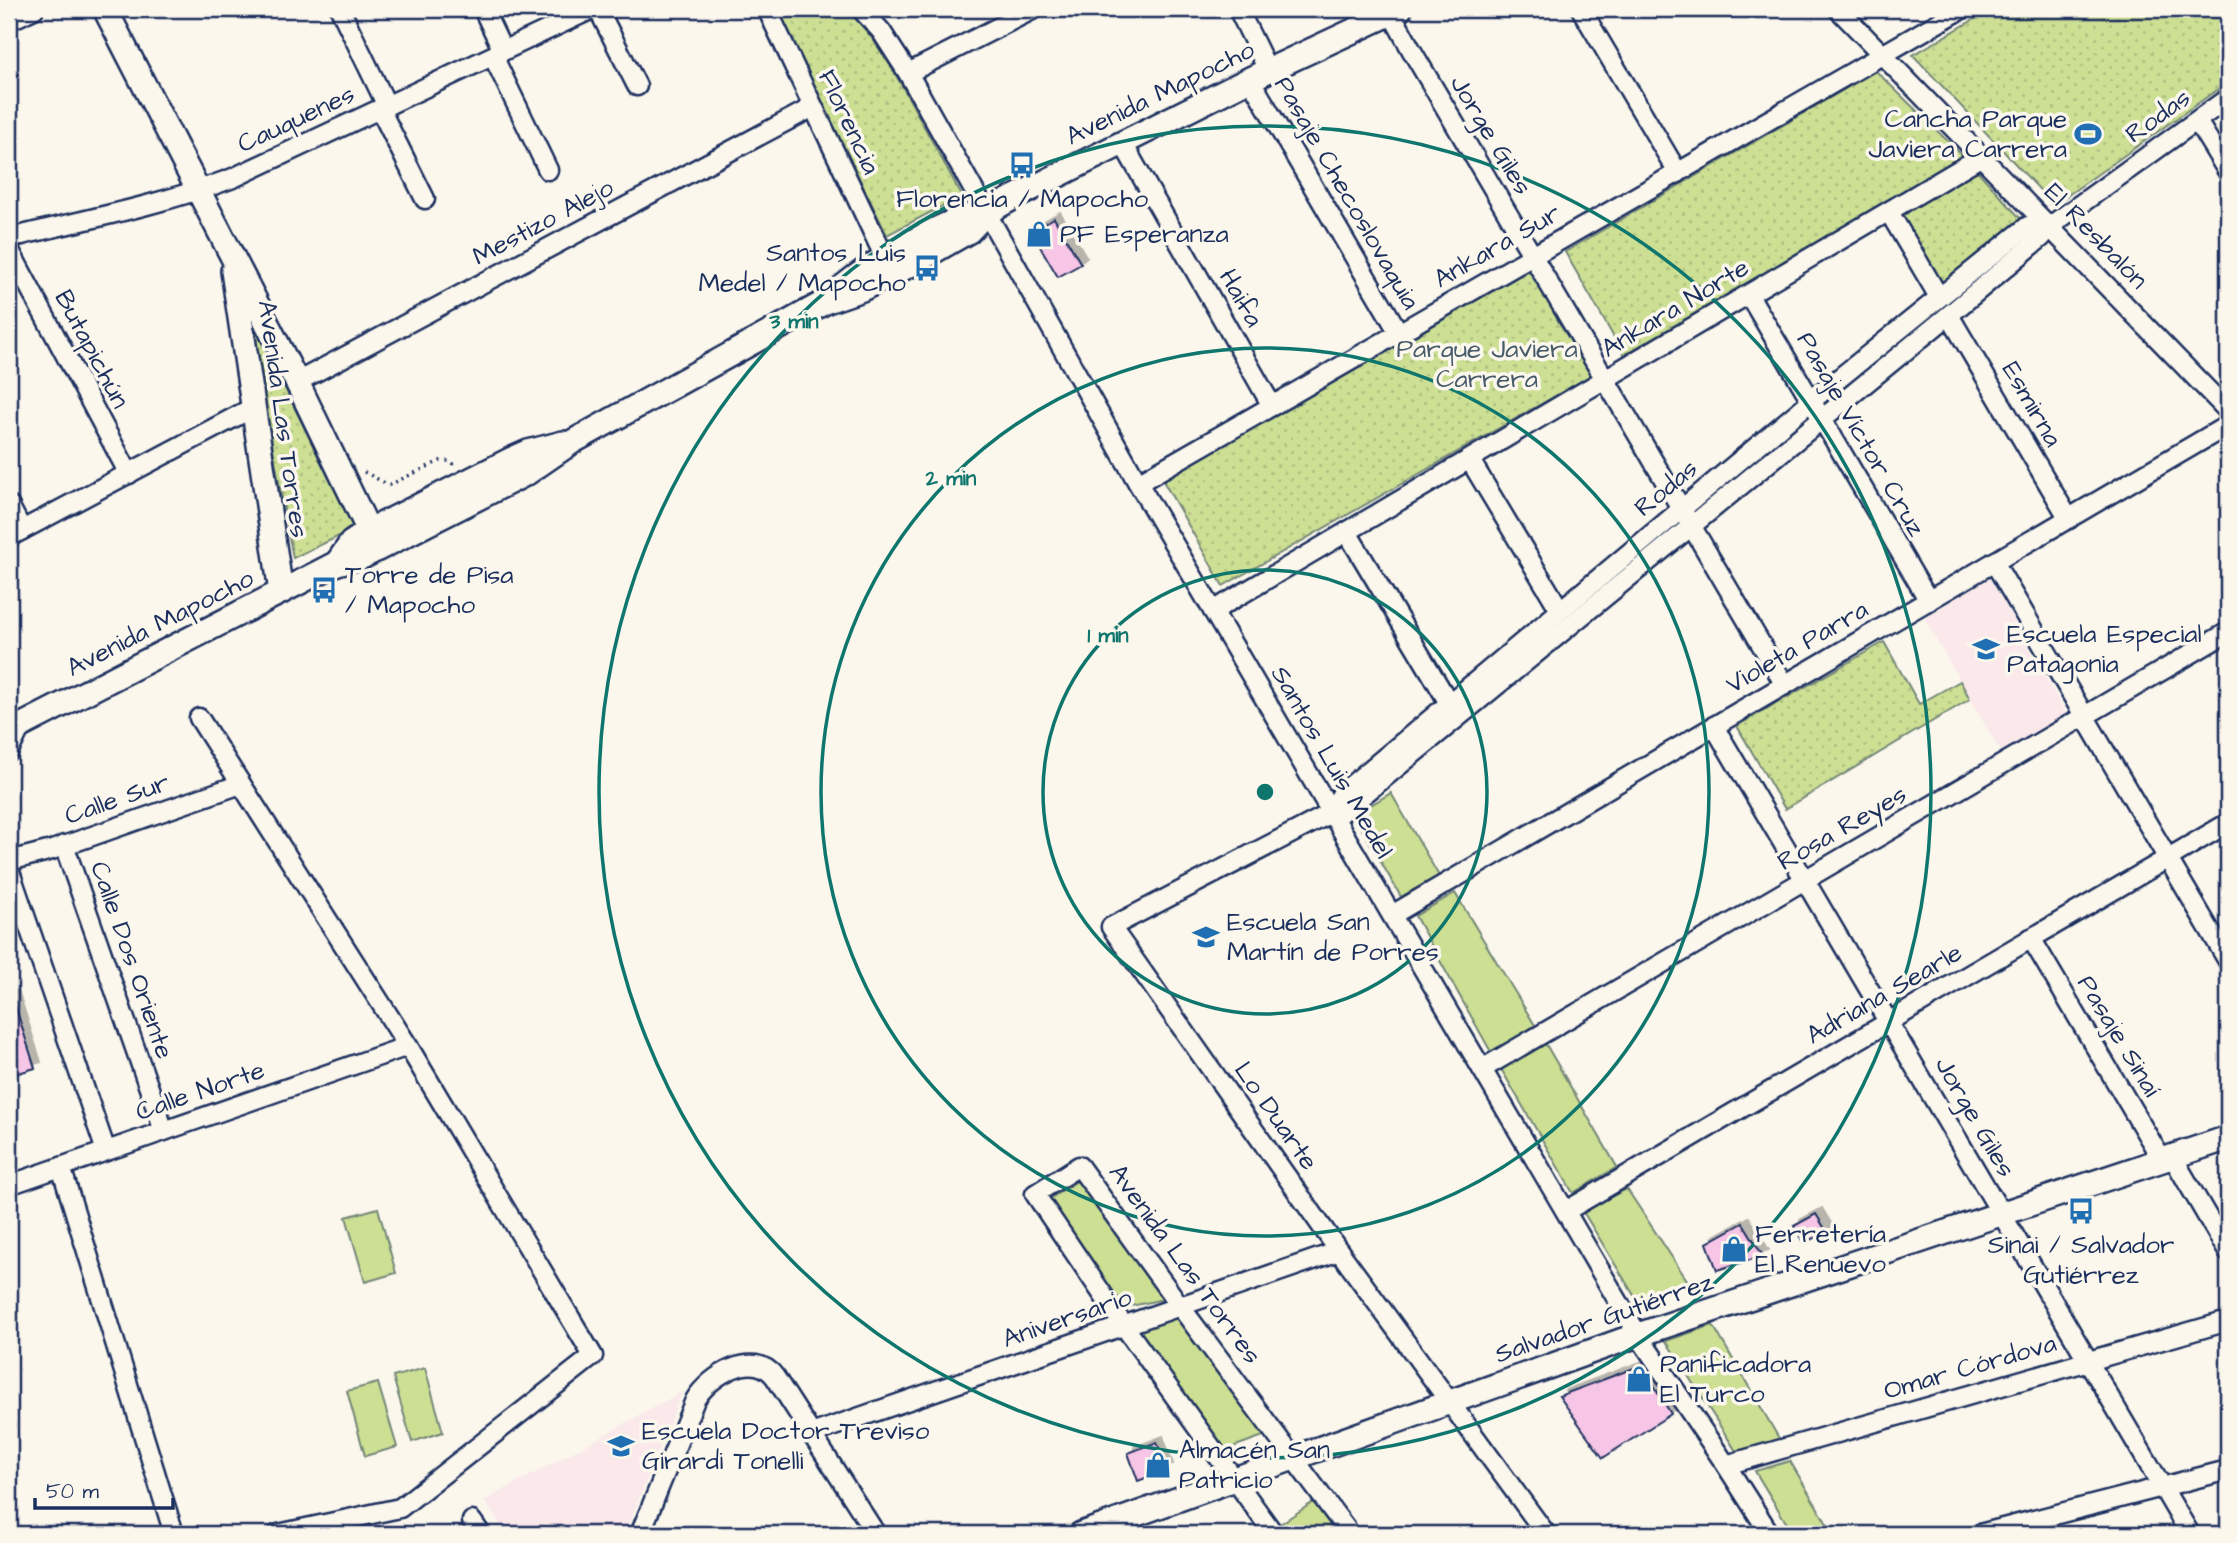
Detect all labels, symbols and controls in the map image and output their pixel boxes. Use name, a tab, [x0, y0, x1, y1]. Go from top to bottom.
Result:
street label: Avenida Mapocho	[1060, 32, 1261, 154]
street label: Florencia	[809, 64, 889, 180]
street label: Jorge Giles	[1439, 68, 1541, 203]
street label: Pasaje Checoslovaquia	[1265, 70, 1429, 316]
street label: Cauquenes	[231, 76, 361, 162]
street label: Rodas	[2118, 80, 2198, 152]
place label: Cancha Parque Javiera Carrera	[1869, 101, 2067, 167]
sports icon: Cancha Parque Javiera Carrera	[2073, 119, 2103, 149]
bus stop icon: Florencia / Mapocho	[1007, 150, 1037, 180]
street label: Mestizo Alejo	[466, 170, 620, 274]
street label: El Resbalón	[2036, 175, 2156, 297]
place label: Florencia / Mapocho	[896, 181, 1148, 217]
street label: Ankara Sur	[1427, 195, 1567, 297]
place label: PF Esperanza	[1060, 216, 1229, 252]
shop icon: PF Esperanza	[1024, 219, 1054, 249]
place label: Santos Luis Medel / Mapocho	[699, 235, 906, 301]
street label: Ankara Norte	[1594, 250, 1756, 366]
bus stop icon: Santos Luis Medel / Mapocho	[912, 253, 942, 283]
street label: Haifa	[1210, 262, 1272, 334]
street label: Butapichún	[46, 283, 138, 415]
street label: Avenida Las Torres	[249, 298, 317, 540]
text: 3 min	[768, 307, 819, 336]
street label: Pasaje Víctor Cruz	[1788, 325, 1934, 543]
park label: Parque Javiera Carrera	[1396, 331, 1578, 397]
street label: Esmirna	[1993, 355, 2071, 453]
street label: Rodas	[1627, 451, 1705, 525]
text: 2 min	[925, 464, 977, 493]
place label: Torre de Pisa / Mapocho	[345, 557, 514, 623]
street label: Avenida Mapocho	[60, 560, 260, 686]
bus stop icon: Torre de Pisa / Mapocho	[309, 575, 339, 605]
street label: Violeta Parra	[1719, 592, 1875, 702]
place label: Escuela Especial Patagonia	[2007, 616, 2202, 684]
text: 1 min	[1087, 621, 1129, 650]
school or university icon: Escuela Especial Patagonia	[1971, 634, 2001, 664]
street label: Santos Luis Medel	[1262, 659, 1402, 865]
street label: Calle Sur	[60, 764, 174, 834]
street label: Rosa Reyes	[1771, 776, 1914, 881]
centre of rings	[1253, 780, 1277, 804]
street label: Calle Dos Oriente	[81, 856, 183, 1064]
place label: Escuela San Martín de Porres	[1227, 904, 1439, 970]
school or university icon: Escuela San Martín de Porres	[1191, 922, 1221, 952]
street label: Adriana Searle	[1799, 935, 1969, 1053]
street label: Pasaje Sinaí	[2069, 968, 2169, 1104]
street label: Jorge Giles	[1924, 1050, 2024, 1185]
street label: Calle Norte	[131, 1052, 269, 1130]
street label: Lo Duarte	[1225, 1054, 1327, 1178]
street label: Avenida Las Torres	[1100, 1157, 1270, 1371]
bus stop icon: Sinai / Salvador Gutiérrez	[2066, 1196, 2096, 1226]
place label: Ferretería El Renuevo	[1755, 1216, 1886, 1282]
place label: Sinai / Salvador Gutiérrez	[1988, 1227, 2174, 1293]
shop icon: Ferretería El Renuevo	[1719, 1234, 1749, 1264]
street label: Salvador Gutiérrez	[1490, 1264, 1718, 1372]
street label: Aniversario	[997, 1279, 1137, 1357]
street label: Omar Córdova	[1880, 1325, 2060, 1409]
place label: Panificadora El Turco	[1660, 1346, 1811, 1412]
shop icon: Panificadora El Turco	[1624, 1364, 1654, 1394]
place label: Escuela Doctor Treviso Girardi Tonelli	[642, 1413, 930, 1479]
school or university icon: Escuela Doctor Treviso Girardi Tonelli	[606, 1431, 636, 1461]
place label: Almacén San Patricio	[1179, 1432, 1330, 1498]
shop icon: Almacén San Patricio	[1143, 1450, 1173, 1480]
scale bar	[35, 1466, 173, 1510]
text: 50 m	[46, 1477, 100, 1506]

